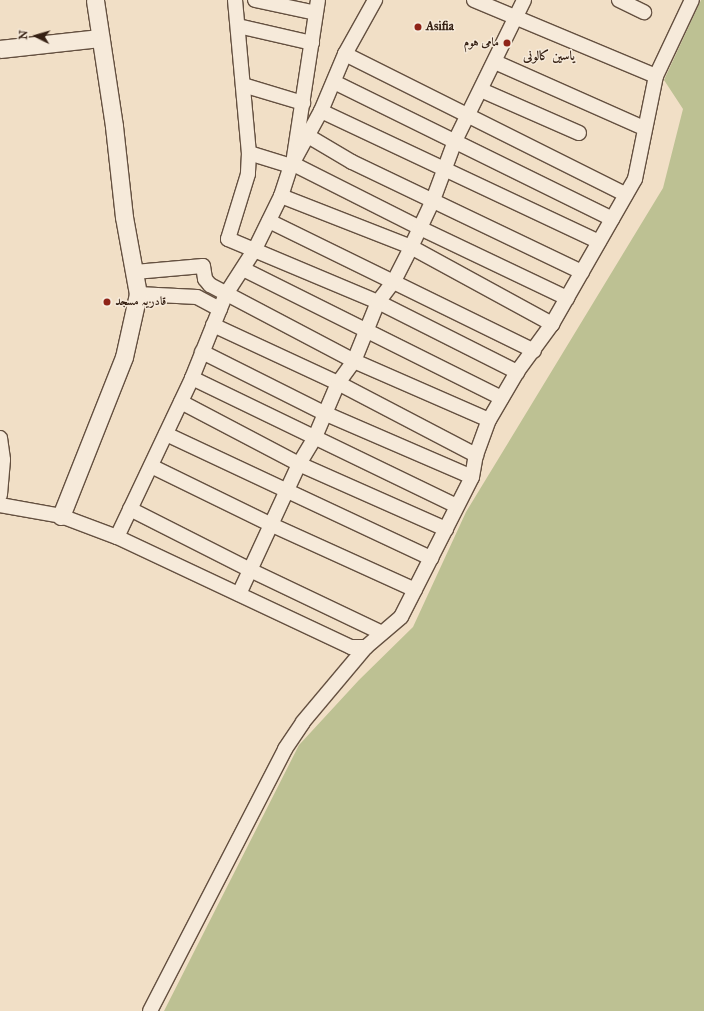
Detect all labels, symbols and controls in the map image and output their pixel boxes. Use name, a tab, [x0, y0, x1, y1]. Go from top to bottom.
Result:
north arrow	[16, 16, 56, 56]
place label: Asifia	[426, 20, 454, 34]
marker: Asifia	[413, 22, 423, 32]
text: N	[17, 30, 30, 40]
place label: مامی ہوم	[464, 36, 499, 50]
marker: مامی ہوم	[502, 38, 512, 48]
district label: یاسین کالونی	[523, 48, 575, 64]
place label: قادریہ مسجد	[115, 295, 166, 309]
marker: قادریہ مسجد	[102, 297, 112, 307]

